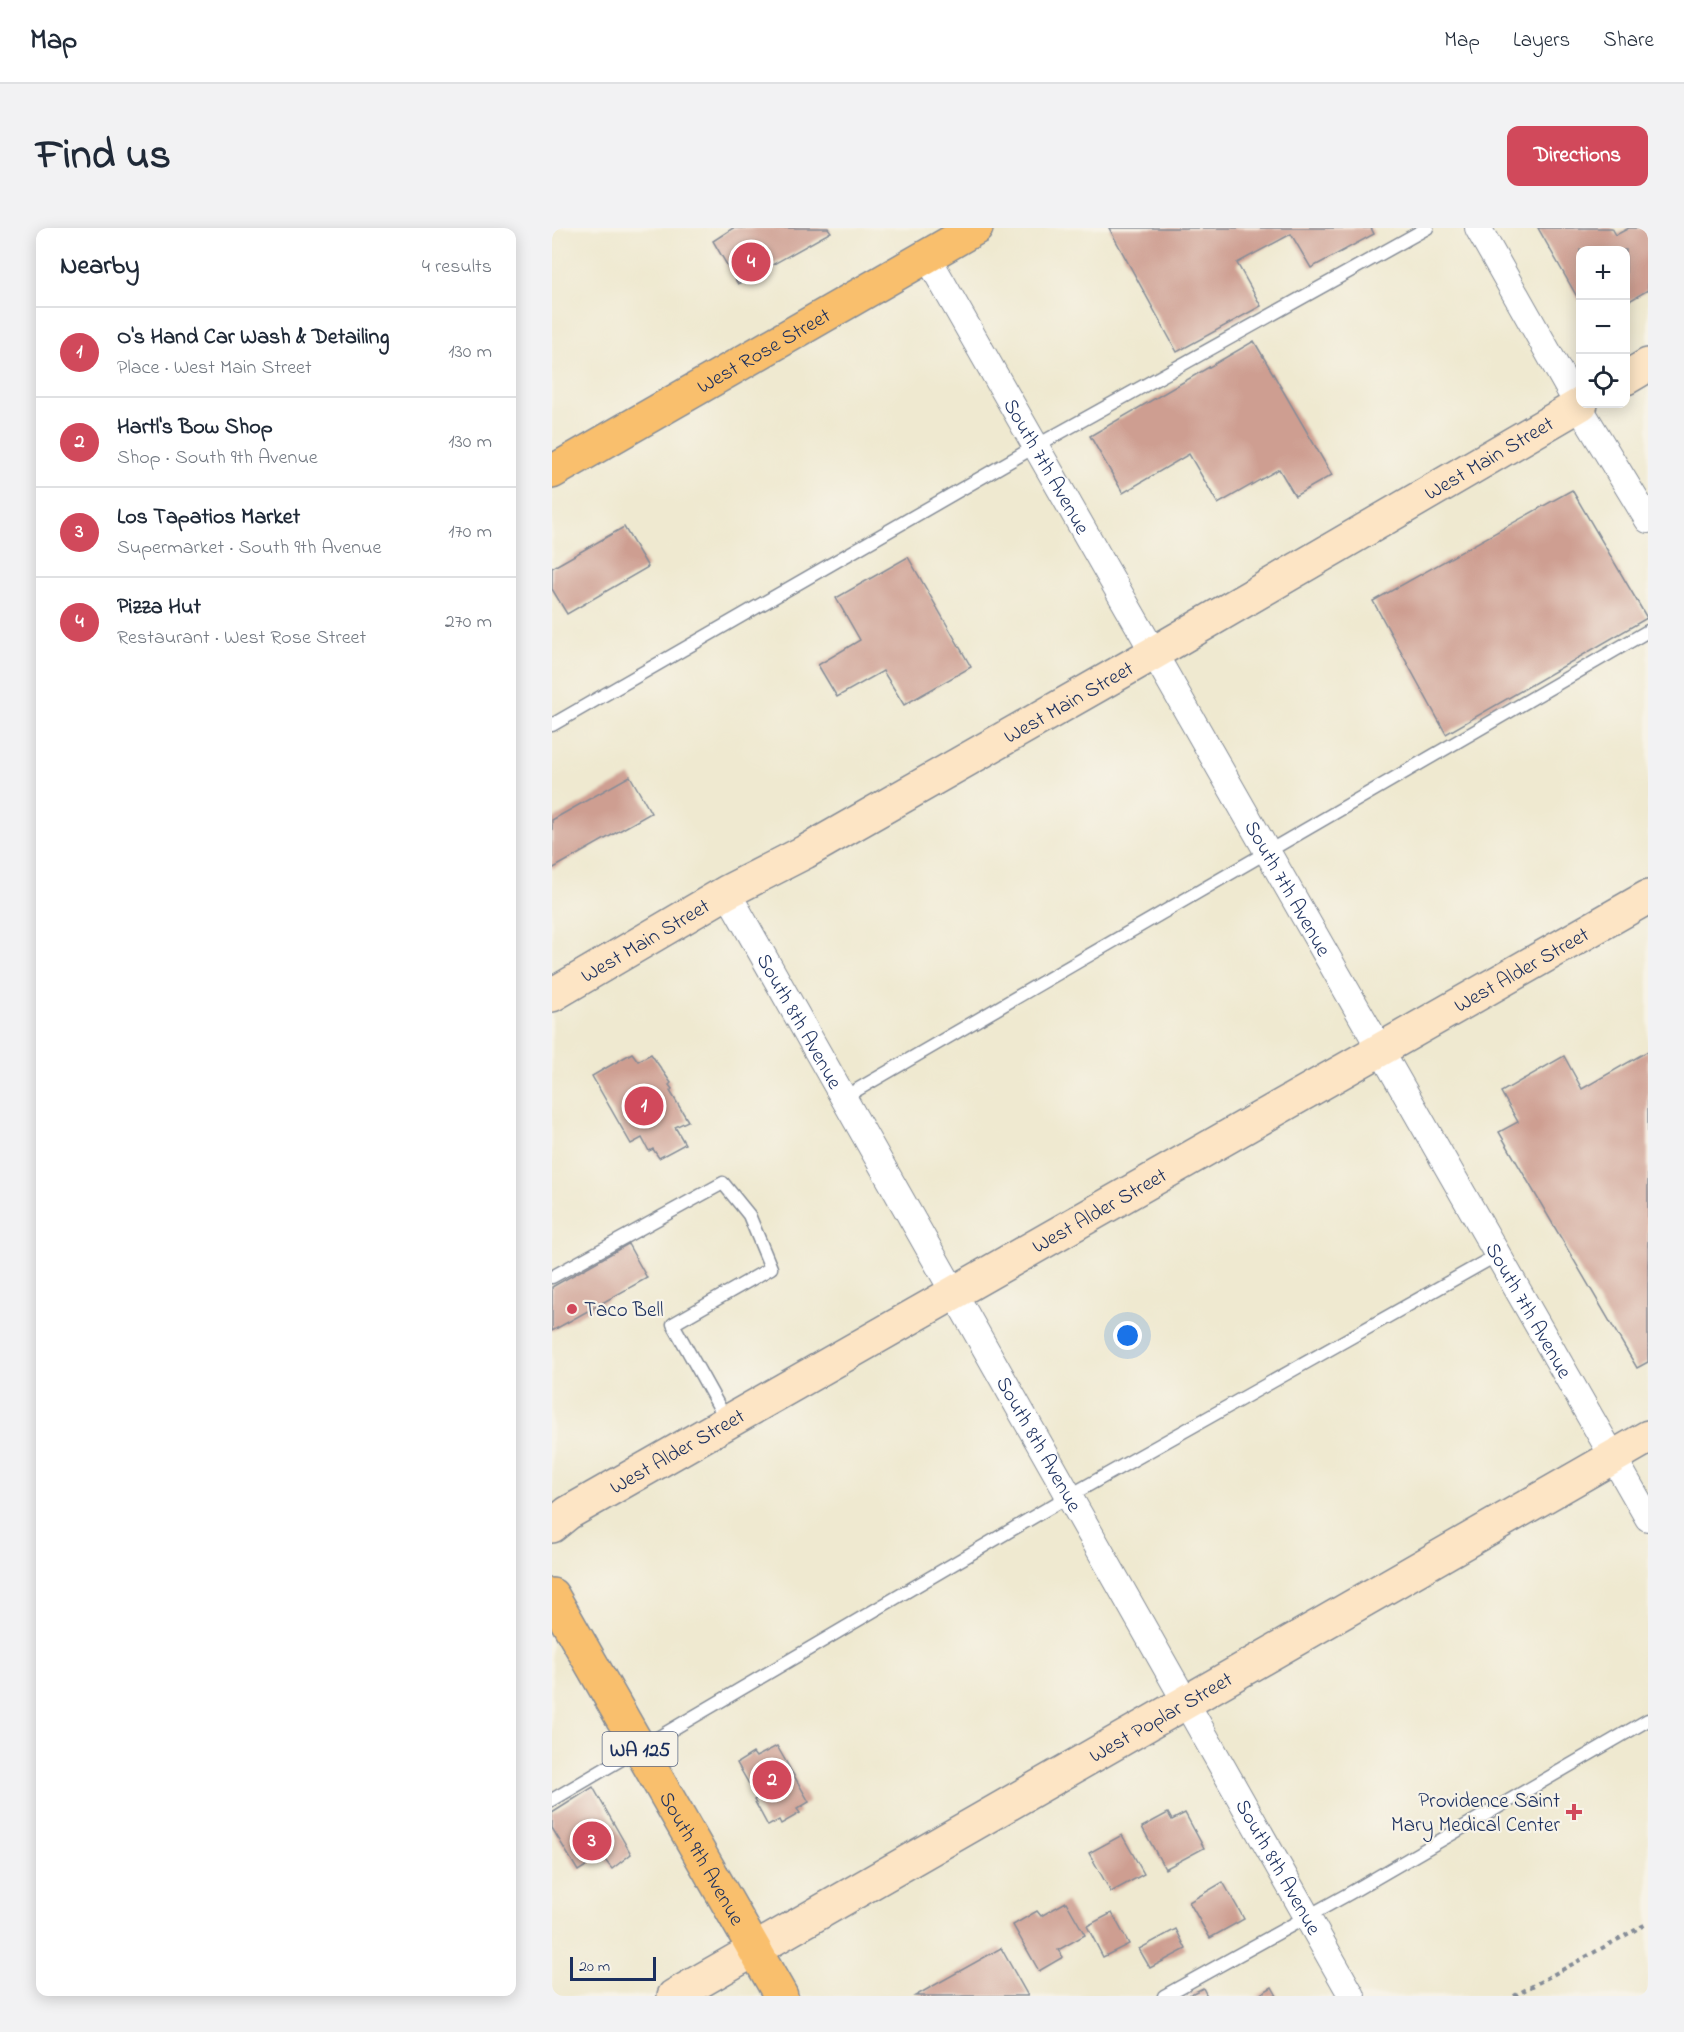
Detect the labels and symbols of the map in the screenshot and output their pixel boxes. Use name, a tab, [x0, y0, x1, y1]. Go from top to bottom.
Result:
pin: 4	[732, 240, 770, 285]
street label: West Rose Street	[692, 302, 837, 402]
street label: South 7th Avenue	[994, 393, 1096, 541]
street label: West Main Street	[1420, 410, 1560, 509]
street label: West Main Street	[999, 655, 1140, 752]
street label: South 7th Avenue	[1236, 815, 1338, 963]
street label: West Main Street	[576, 892, 716, 992]
street label: West Alder Street	[1449, 921, 1595, 1022]
street label: South 8th Avenue	[748, 948, 849, 1096]
pin: 1	[624, 1084, 664, 1128]
street label: West Alder Street	[1027, 1161, 1173, 1262]
street label: South 7th Avenue	[1477, 1237, 1579, 1385]
place label: Taco Bell	[584, 1296, 663, 1326]
marker: Taco Bell	[565, 1302, 579, 1316]
your location	[1113, 1321, 1142, 1350]
street label: South 8th Avenue	[987, 1371, 1088, 1519]
street label: West Alder Street	[605, 1402, 751, 1503]
street label: West Poplar Street	[1084, 1665, 1239, 1772]
road number: WA 125	[602, 1732, 677, 1766]
pin: 2	[752, 1758, 792, 1802]
street label: South 9th Avenue	[650, 1786, 751, 1932]
place label: Providence Saint Mary Medical Center	[1391, 1787, 1560, 1843]
street label: South 8th Avenue	[1227, 1794, 1328, 1942]
marker: Providence Saint Mary Medical Center	[1565, 1803, 1583, 1821]
pin: 3	[572, 1818, 612, 1864]
scale bar	[570, 1954, 656, 1982]

